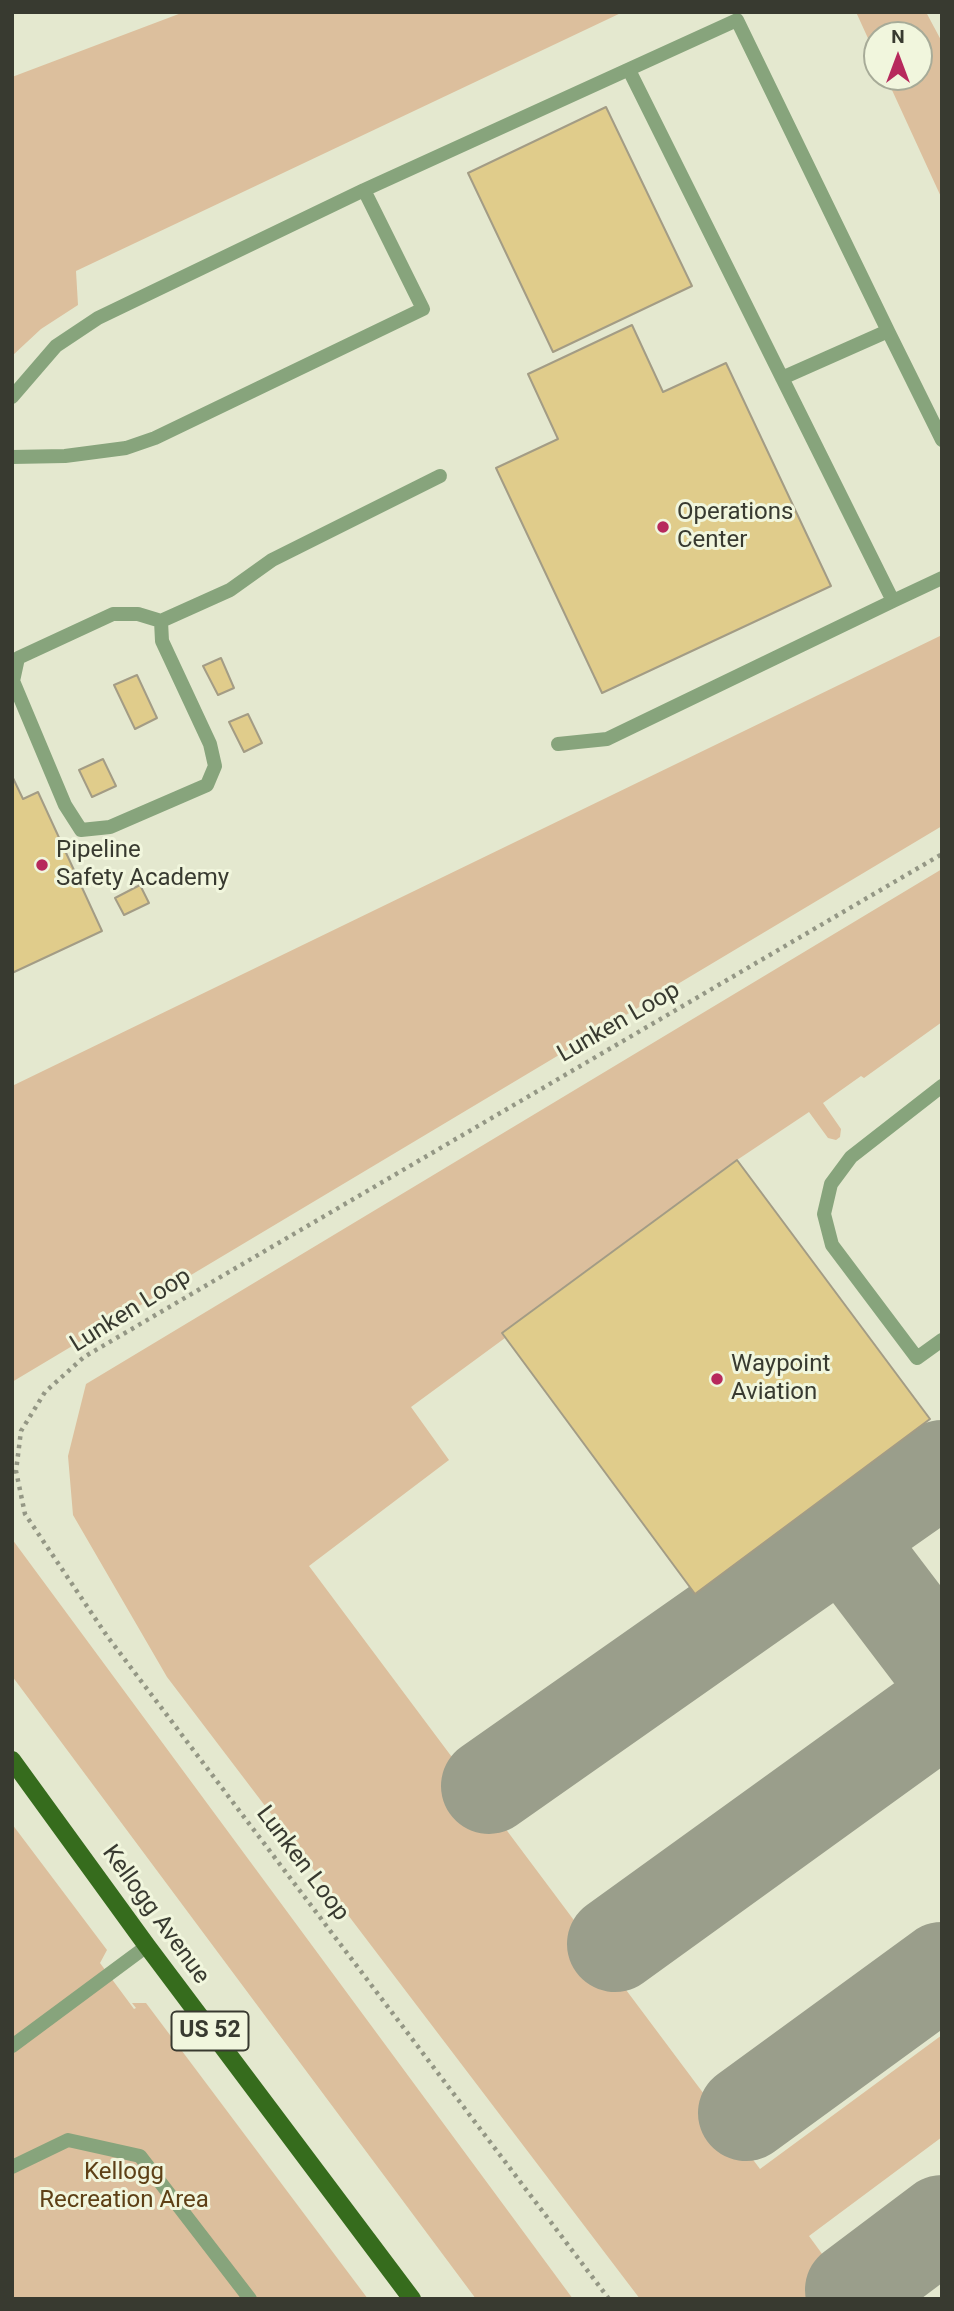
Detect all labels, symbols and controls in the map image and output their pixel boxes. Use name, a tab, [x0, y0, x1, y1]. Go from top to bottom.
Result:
north arrow	[863, 21, 933, 91]
text: N	[891, 25, 905, 48]
place label: Operations Center	[677, 499, 793, 555]
marker: Operations Center	[655, 519, 671, 535]
place label: Pipeline Safety Academy	[56, 837, 229, 893]
marker: Pipeline Safety Academy	[34, 857, 50, 873]
street label: Lunken Loop	[553, 976, 685, 1070]
street label: Lunken Loop	[65, 1263, 197, 1359]
place label: Waypoint Aviation	[731, 1351, 830, 1407]
marker: Waypoint Aviation	[709, 1371, 725, 1387]
street label: Lunken Loop	[249, 1801, 355, 1927]
street label: Kellogg Avenue	[95, 1840, 215, 1990]
road number: US 52	[172, 2012, 248, 2050]
park label: Kellogg Recreation Area	[39, 2159, 209, 2215]

